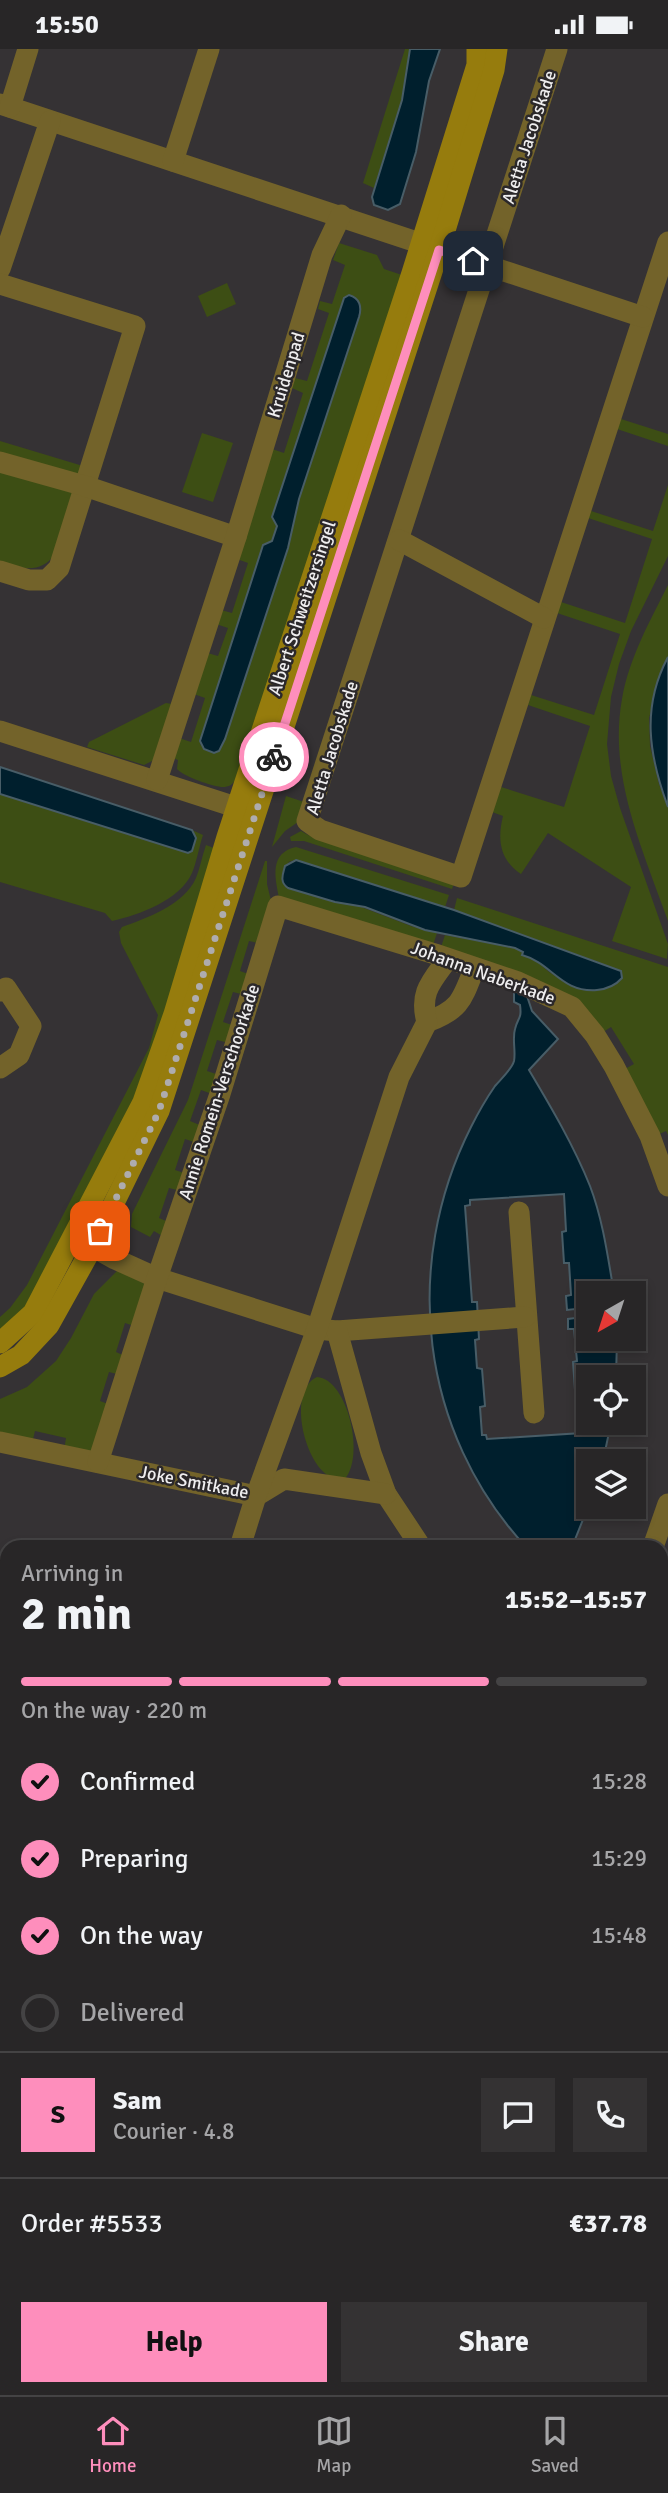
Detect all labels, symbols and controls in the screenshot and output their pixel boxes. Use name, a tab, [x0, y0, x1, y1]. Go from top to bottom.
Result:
text: 15:50	[35, 9, 99, 41]
street label: Aletta Jacobskade	[497, 67, 561, 207]
pin	[443, 231, 503, 291]
icon: home	[454, 242, 492, 280]
street label: Kruidenpad	[263, 329, 309, 421]
street label: Albert Schweitzersingel	[263, 518, 341, 698]
street label: Aletta Jacobskade	[301, 678, 363, 818]
courier	[239, 722, 309, 792]
icon: bike	[255, 738, 293, 776]
street label: Johanna Naberkade	[408, 937, 558, 1009]
street label: Annie Romein-Verschoorkade	[174, 981, 264, 1203]
pin	[70, 1201, 130, 1261]
icon: bag	[81, 1212, 119, 1250]
north arrow	[576, 1281, 646, 1351]
map controls	[576, 1281, 646, 1519]
button: locate	[576, 1365, 646, 1435]
button: layers	[576, 1449, 646, 1519]
street label: Joke Smitkade	[137, 1461, 251, 1503]
text: Arriving in	[21, 1559, 123, 1588]
text: 15:52–15:57	[505, 1584, 647, 1616]
text: 2 min	[21, 1586, 132, 1642]
text: On the way · 220 m	[21, 1696, 207, 1725]
icon: check	[21, 1763, 59, 1801]
text: Confirmed	[80, 1766, 195, 1798]
text: 15:28	[591, 1767, 647, 1796]
icon: check	[21, 1840, 59, 1878]
text: Preparing	[80, 1843, 188, 1875]
text: 15:29	[591, 1844, 647, 1873]
icon: check	[21, 1917, 59, 1955]
text: On the way	[80, 1920, 203, 1952]
text: 15:48	[591, 1921, 647, 1950]
text: Delivered	[80, 1997, 185, 2029]
button: chat	[481, 2078, 555, 2152]
button: phone	[573, 2078, 647, 2152]
text: Sam	[113, 2085, 162, 2117]
text: S	[51, 2099, 65, 2131]
text: Courier · 4.8	[113, 2117, 234, 2146]
text: Order #5533	[21, 2208, 162, 2240]
text: €37.78	[569, 2208, 647, 2240]
button: Help	[21, 2302, 327, 2382]
button: Share	[341, 2302, 647, 2382]
tab: Home	[89, 2412, 136, 2478]
tab: Map	[315, 2412, 353, 2478]
tab: Saved	[531, 2412, 579, 2478]

